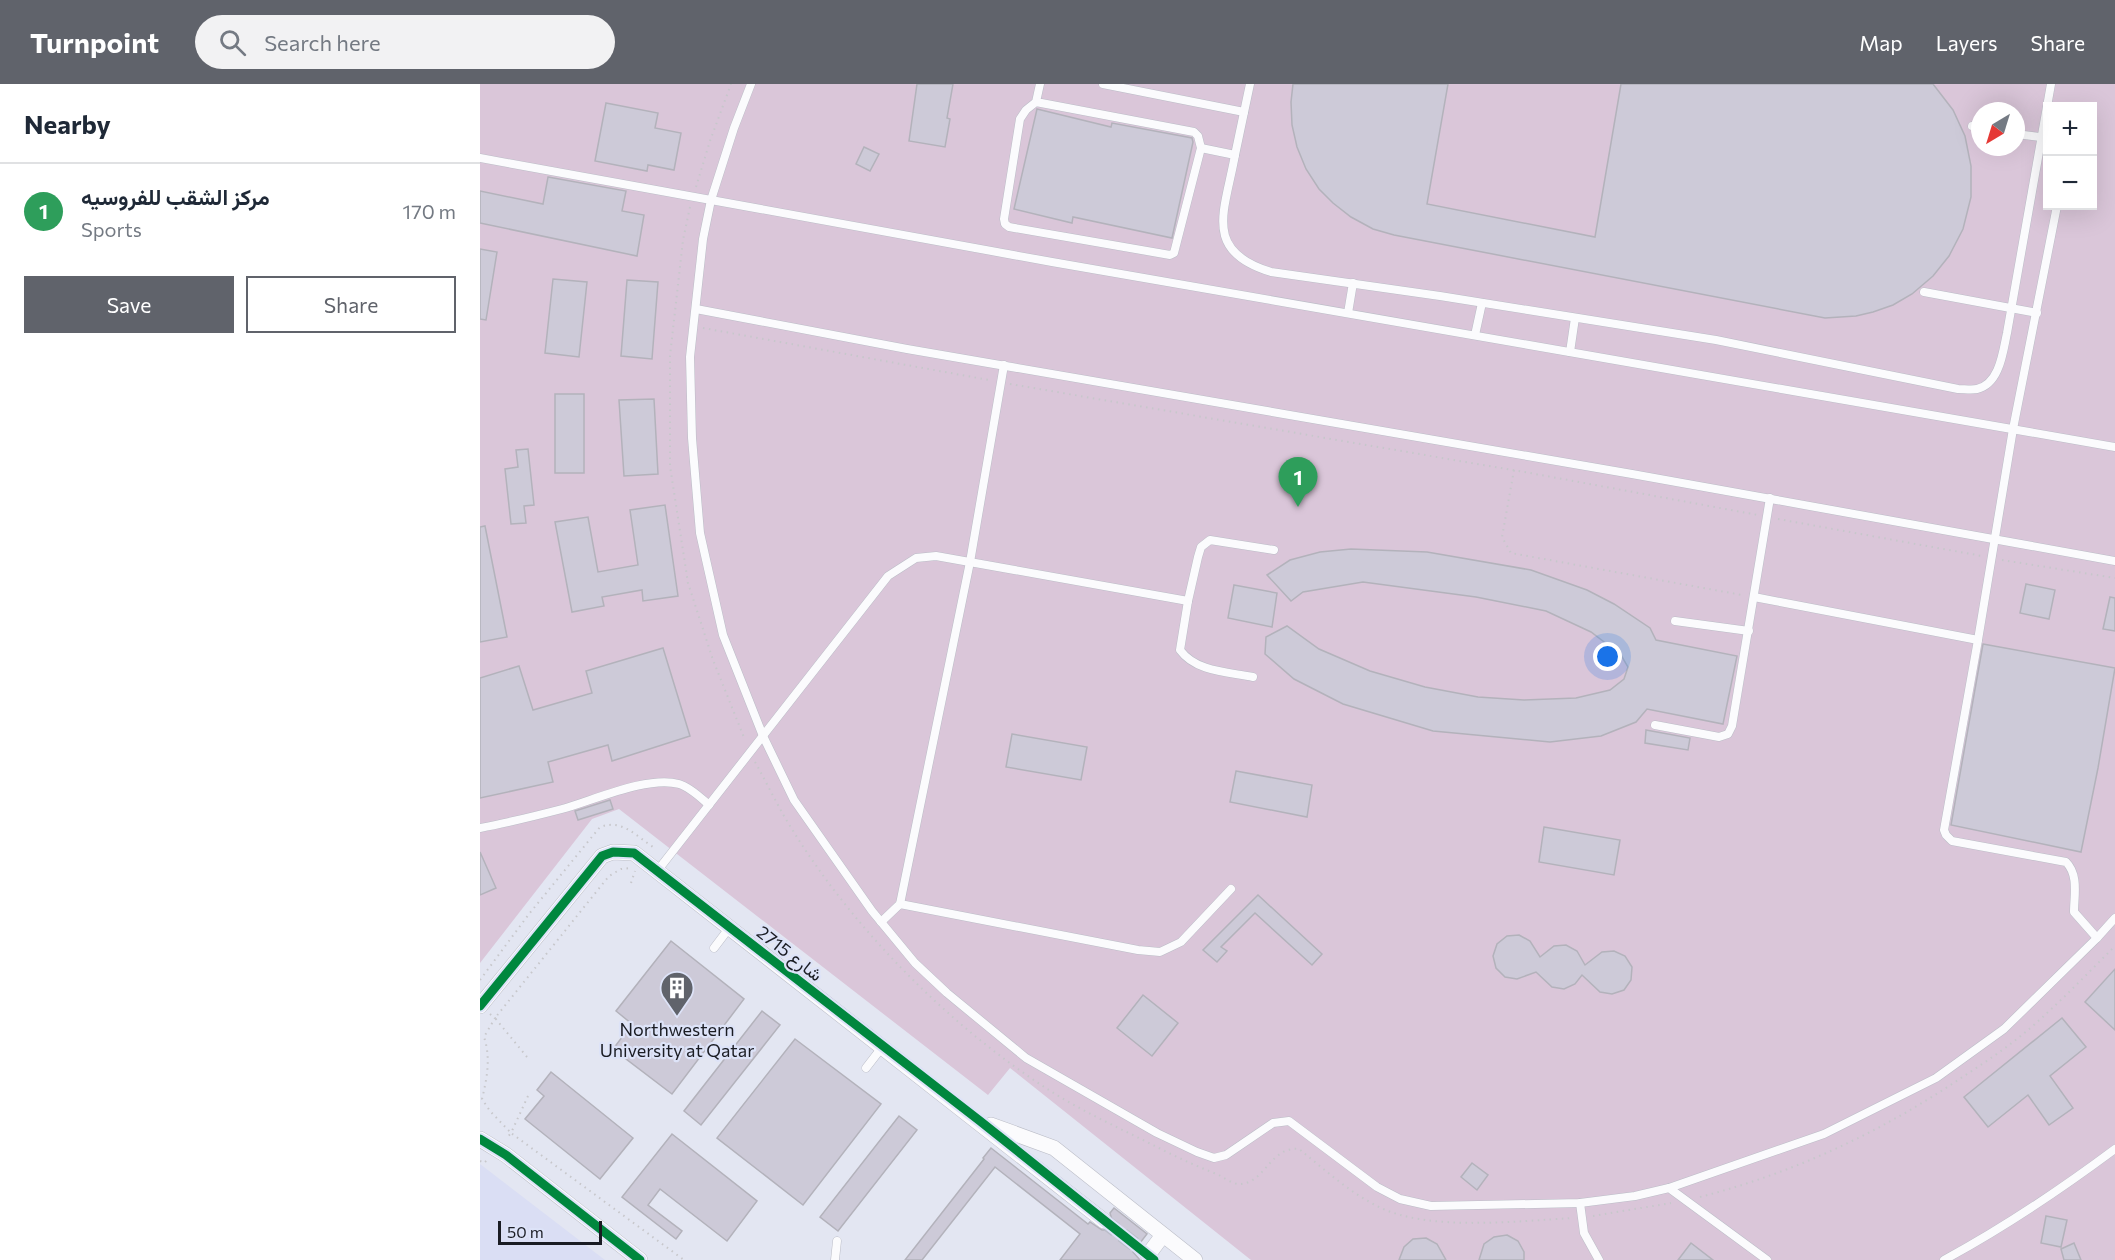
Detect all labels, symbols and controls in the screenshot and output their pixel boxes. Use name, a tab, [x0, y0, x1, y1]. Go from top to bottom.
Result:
search box	[195, 15, 615, 69]
text: Turnpoint	[30, 25, 159, 59]
icon: search	[216, 26, 249, 59]
text: Search here	[264, 29, 381, 56]
text: Map	[1859, 30, 1903, 55]
text: Layers	[1936, 30, 1998, 55]
text: Share	[2031, 30, 2085, 55]
north arrow	[1971, 102, 2025, 156]
map controls	[2043, 102, 2097, 210]
button: +	[2043, 102, 2097, 156]
text: Nearby	[24, 108, 111, 139]
button: −	[2043, 156, 2097, 210]
text: مركز الشقب للفروسيه	[81, 183, 270, 210]
text: 1	[39, 199, 48, 223]
text: 170 m	[403, 199, 456, 223]
text: Sports	[81, 217, 142, 241]
button: Save	[24, 276, 234, 333]
button: Share	[246, 276, 456, 333]
pin: 1	[1278, 458, 1318, 507]
your location	[1593, 642, 1622, 671]
street label: شارع 2715	[752, 921, 827, 987]
building icon: Northwestern University at Qatar	[659, 970, 695, 1017]
place label: Northwestern University at Qatar	[600, 1018, 754, 1061]
scale bar	[498, 1218, 602, 1246]
text: 50 m	[507, 1222, 544, 1241]

